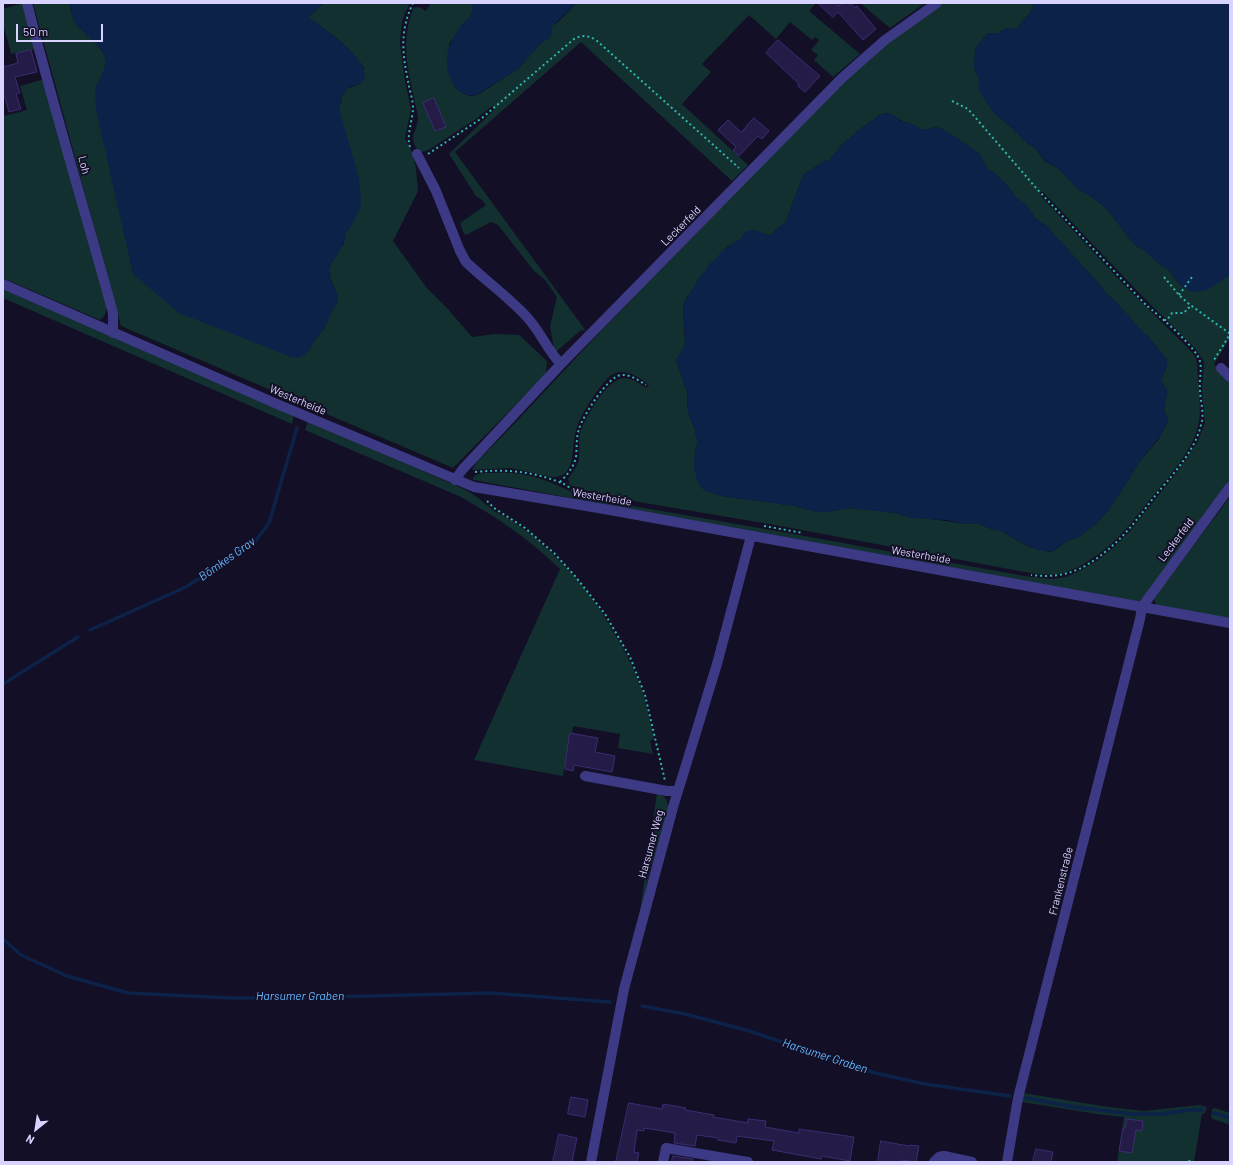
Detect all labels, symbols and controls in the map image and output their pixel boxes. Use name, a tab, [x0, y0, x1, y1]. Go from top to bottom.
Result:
scale bar	[18, 16, 105, 42]
text: 50 m	[23, 24, 48, 38]
street label: Loh	[75, 155, 93, 175]
street label: Leckerfeld	[658, 203, 704, 249]
street label: Westerheide	[268, 382, 328, 418]
street label: Westerheide	[571, 485, 633, 509]
street label: Leckerfeld	[1155, 516, 1197, 564]
water label: Bömkes Grav	[196, 534, 258, 584]
street label: Westerheide	[890, 543, 952, 567]
street label: Harsumer Weg	[636, 809, 666, 879]
street label: Frankenstraße	[1046, 846, 1076, 916]
water label: Harsumer Graben	[256, 989, 344, 1003]
water label: Harsumer Graben	[781, 1035, 869, 1077]
north arrow	[16, 1109, 56, 1149]
text: N	[23, 1132, 36, 1147]

